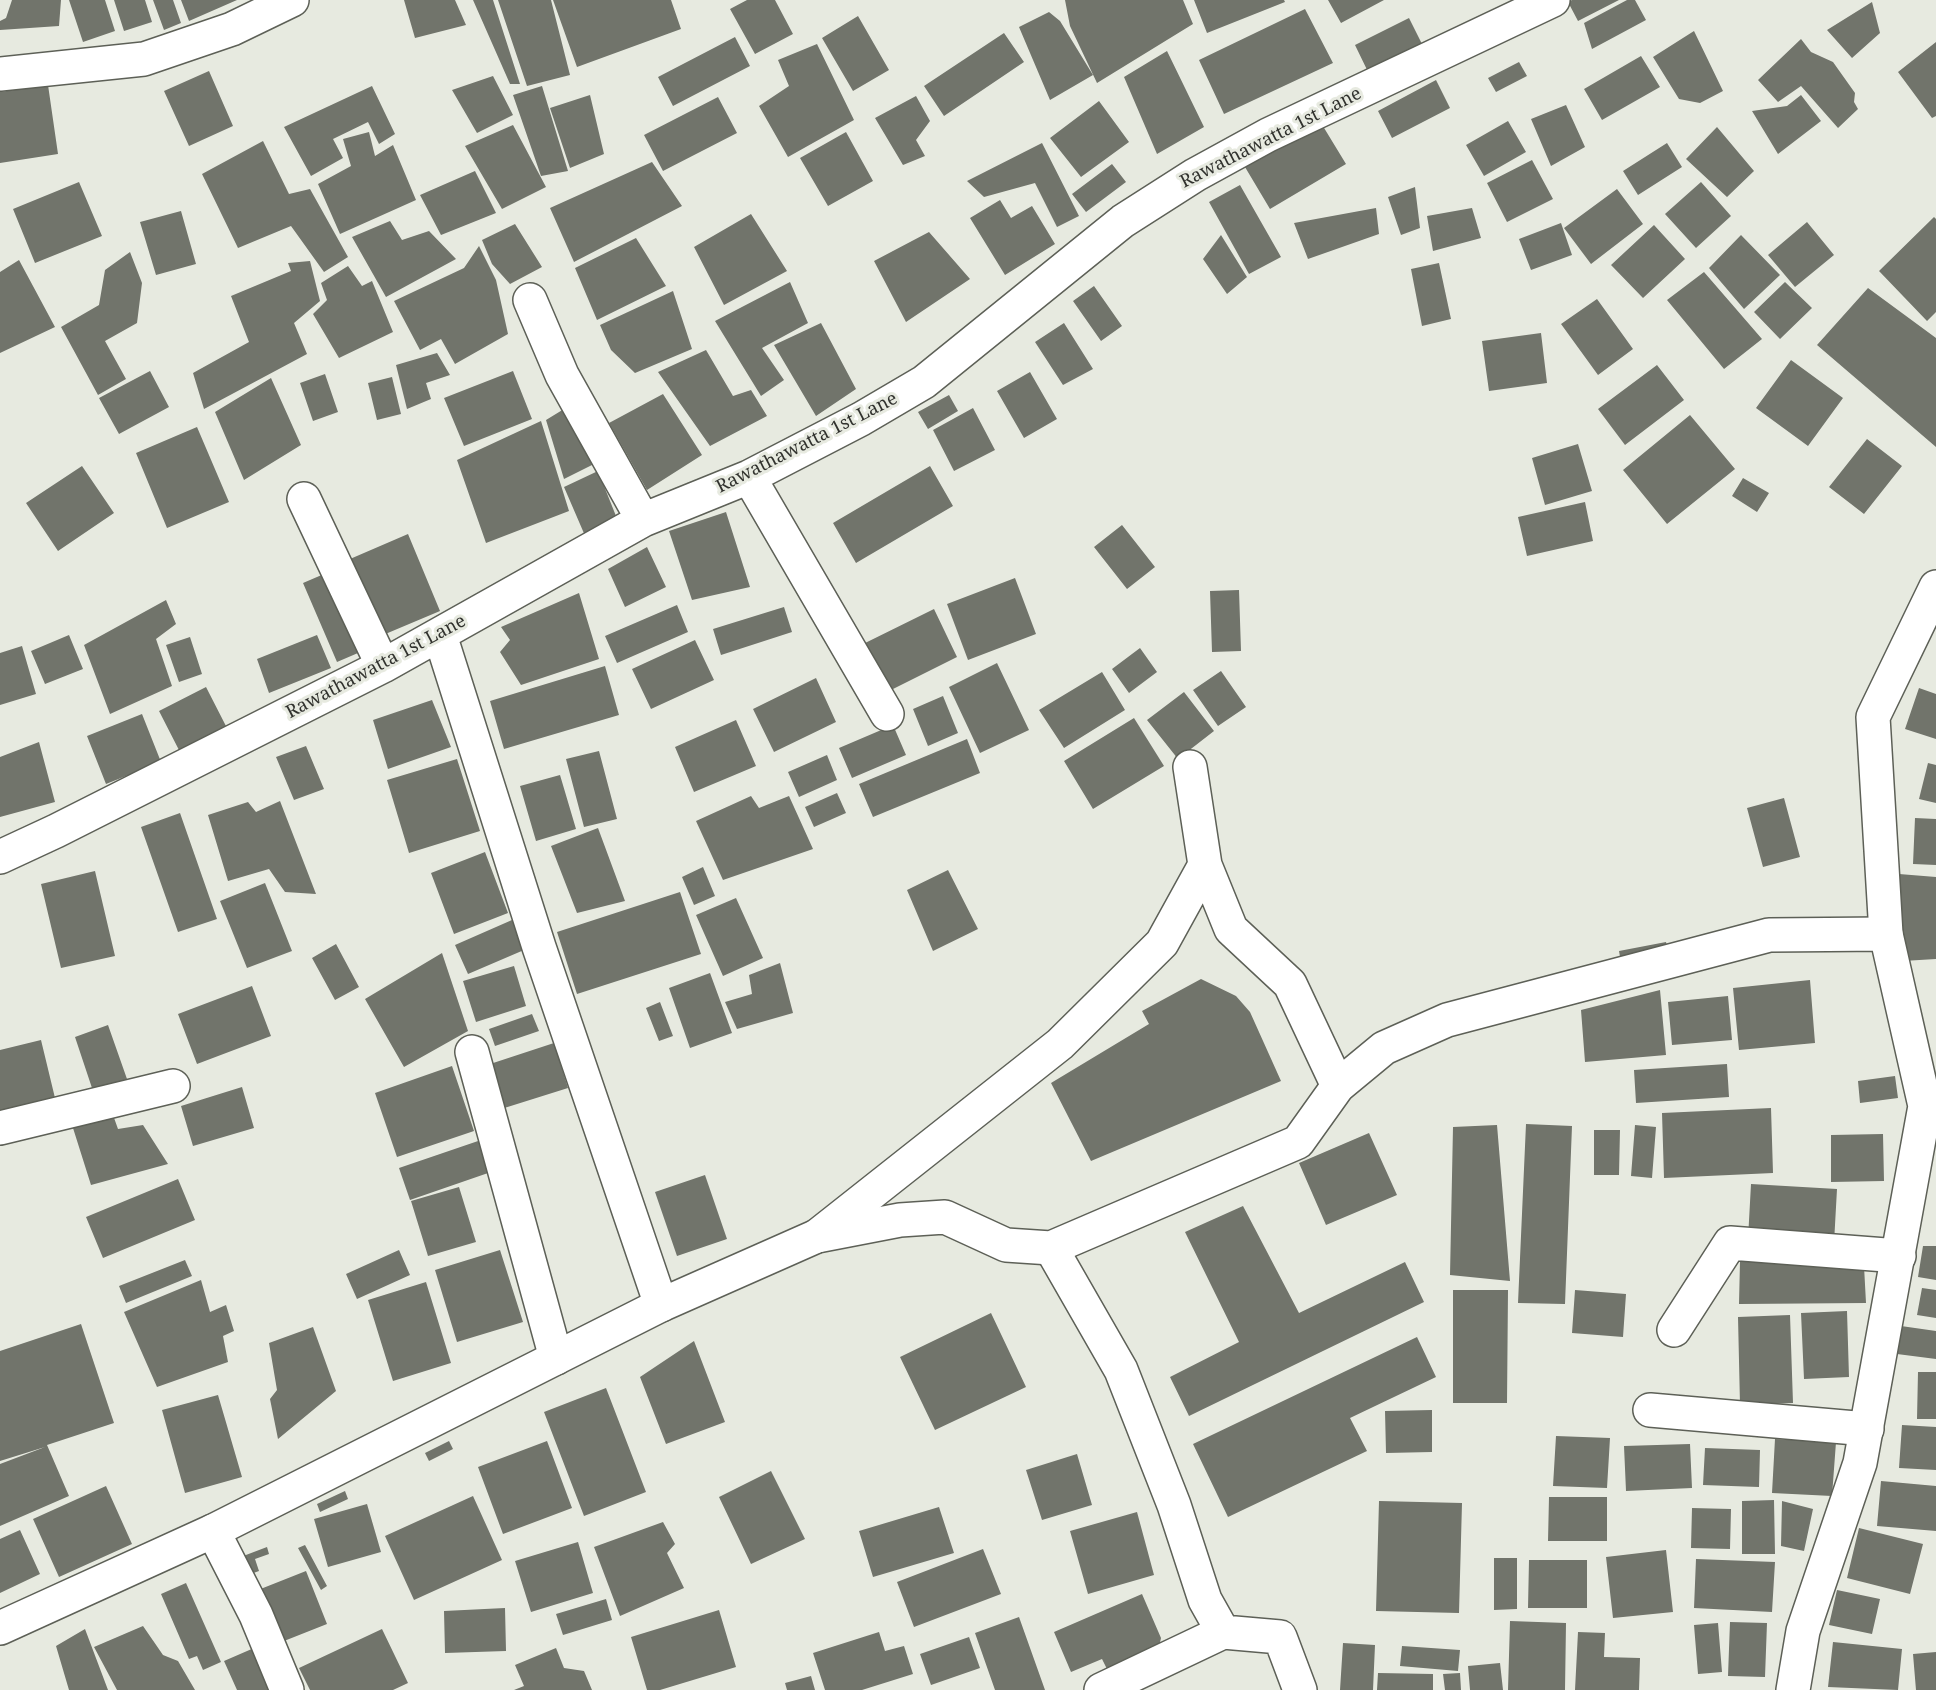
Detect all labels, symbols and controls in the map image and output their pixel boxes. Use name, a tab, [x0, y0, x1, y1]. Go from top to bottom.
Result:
street label: Rawathawatta 1st Lane	[1177, 83, 1365, 193]
street label: Rawathawatta 1st Lane	[713, 388, 901, 498]
street label: Rawathawatta 1st Lane	[282, 610, 470, 724]

